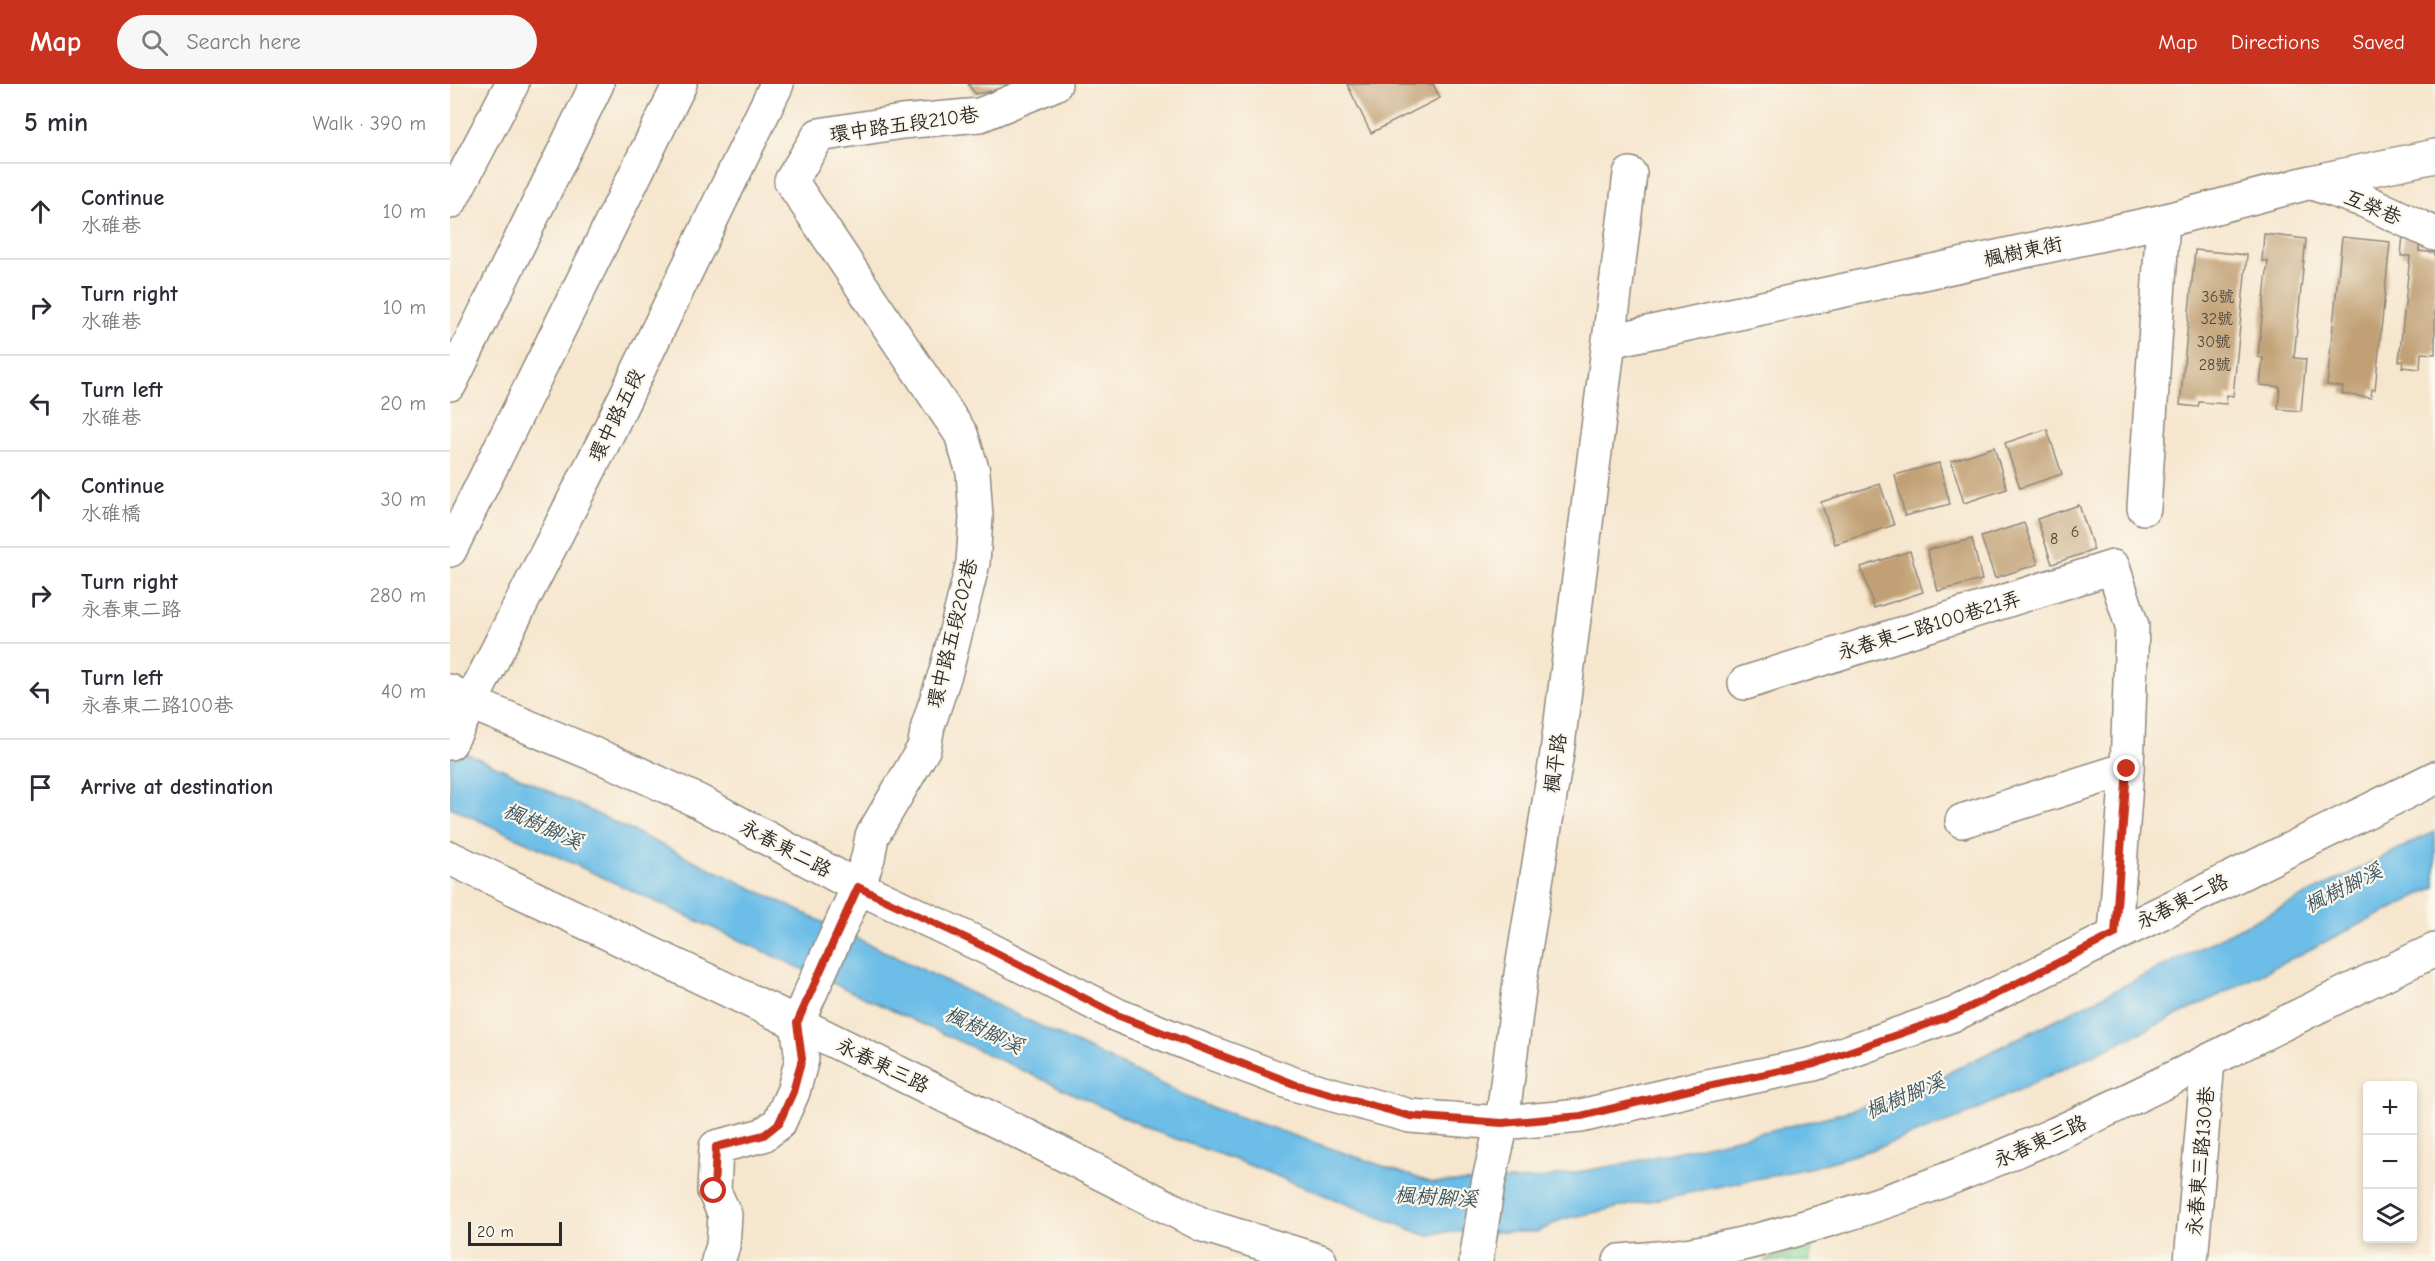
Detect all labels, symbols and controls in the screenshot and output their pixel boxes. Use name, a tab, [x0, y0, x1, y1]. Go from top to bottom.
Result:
search box	[117, 15, 537, 69]
text: Map	[30, 26, 81, 58]
icon: search	[138, 26, 171, 59]
text: Search here	[186, 29, 301, 55]
text: Map	[2158, 30, 2198, 54]
text: Directions	[2231, 30, 2320, 54]
text: Saved	[2353, 30, 2405, 54]
street label: 環中路五段210巷	[828, 102, 981, 146]
text: 5 min	[24, 108, 88, 138]
text: Walk · 390 m	[313, 112, 426, 135]
text: Continue	[81, 185, 164, 211]
street label: 互榮巷	[2341, 185, 2406, 230]
icon: ahead	[24, 195, 57, 228]
text: 10 m	[383, 200, 426, 223]
text: 水碓巷	[81, 214, 141, 237]
street label: 楓樹東街	[1982, 232, 2065, 271]
text: Turn right	[81, 281, 178, 307]
house number: 36號	[2202, 288, 2234, 306]
icon: right	[24, 291, 57, 324]
text: 10 m	[383, 296, 426, 319]
text: 水碓巷	[81, 310, 141, 333]
house number: 32號	[2201, 310, 2233, 328]
house number: 30號	[2197, 333, 2231, 351]
house number: 28號	[2199, 356, 2231, 374]
street label: 環中路五段	[584, 365, 649, 465]
text: Turn left	[81, 377, 163, 403]
icon: left	[24, 387, 57, 420]
text: 20 m	[380, 392, 426, 415]
text: 水碓巷	[81, 406, 141, 429]
text: Continue	[81, 473, 164, 499]
icon: ahead	[24, 483, 57, 516]
text: 30 m	[380, 488, 426, 511]
text: 水碓橋	[81, 502, 141, 525]
house number: 6	[2071, 523, 2079, 541]
house number: 8	[2050, 530, 2058, 548]
street label: 環中路五段202巷	[923, 555, 982, 710]
text: Turn right	[81, 569, 178, 595]
icon: right	[24, 579, 57, 612]
text: 280 m	[370, 584, 426, 607]
street label: 永春東二路100巷21弄	[1835, 587, 2024, 664]
text: 永春東二路	[81, 598, 181, 621]
text: Turn left	[81, 665, 163, 691]
icon: left	[24, 675, 57, 708]
text: 40 m	[381, 680, 426, 703]
text: 永春東二路100巷	[81, 694, 233, 717]
street label: 楓平路	[1540, 731, 1571, 794]
route end	[2113, 755, 2139, 781]
icon: arrive	[24, 771, 57, 804]
text: Arrive at destination	[81, 774, 273, 800]
water label: 楓樹腳溪	[500, 798, 587, 854]
street label: 永春東二路	[736, 815, 836, 883]
water label: 楓樹腳溪	[2300, 858, 2387, 918]
street label: 永春東二路	[2132, 869, 2233, 934]
water label: 楓樹腳溪	[941, 1001, 1028, 1059]
street label: 永春東三路	[833, 1033, 934, 1098]
water label: 楓樹腳溪	[1862, 1068, 1949, 1123]
map controls	[2363, 1081, 2417, 1243]
button: +	[2363, 1081, 2417, 1135]
street label: 永春東三路130巷	[2182, 1084, 2219, 1237]
street label: 永春東三路	[1990, 1110, 2091, 1172]
button: −	[2363, 1135, 2417, 1189]
route start	[700, 1177, 726, 1203]
water label: 楓樹腳溪	[1393, 1183, 1480, 1211]
button: layers	[2363, 1189, 2417, 1243]
scale bar	[468, 1219, 562, 1246]
text: 20 m	[477, 1223, 514, 1241]

